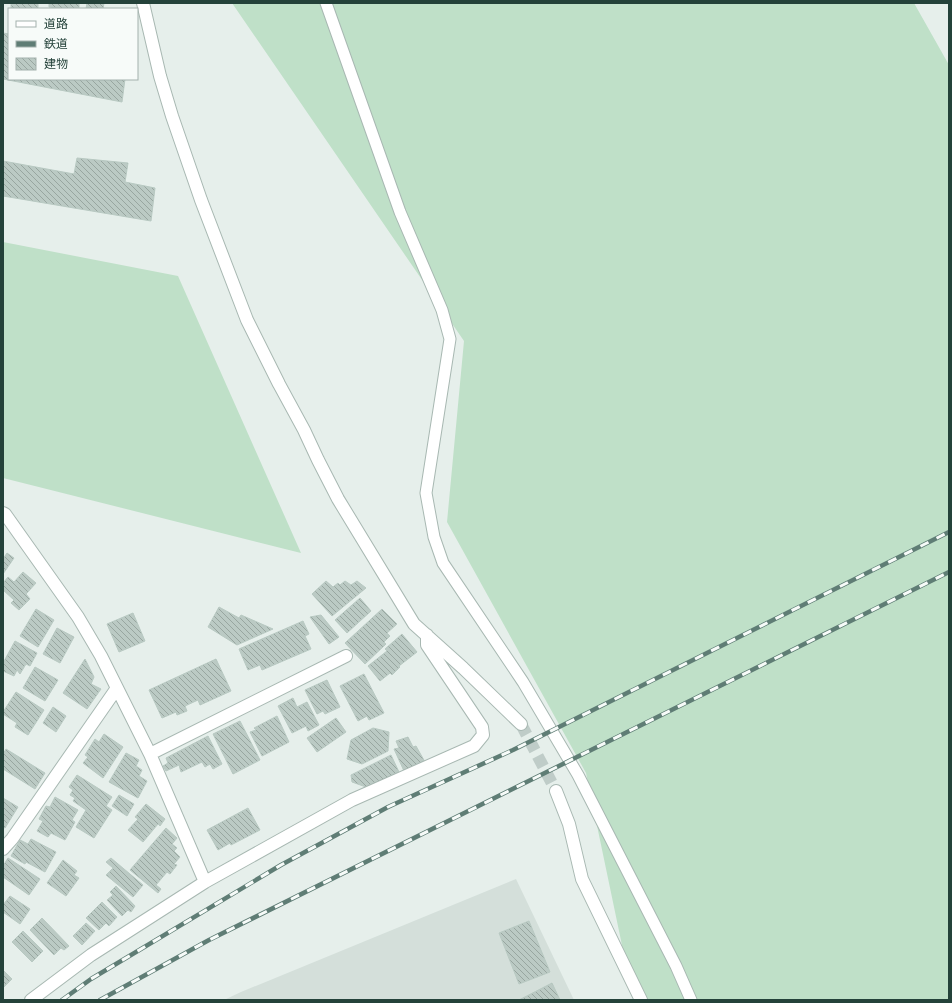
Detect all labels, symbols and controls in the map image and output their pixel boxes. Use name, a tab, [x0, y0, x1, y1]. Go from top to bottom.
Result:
legend	[8, 8, 138, 80]
text: 道路	[44, 16, 68, 30]
text: 鉄道	[44, 36, 68, 50]
text: 建物	[44, 56, 68, 70]

